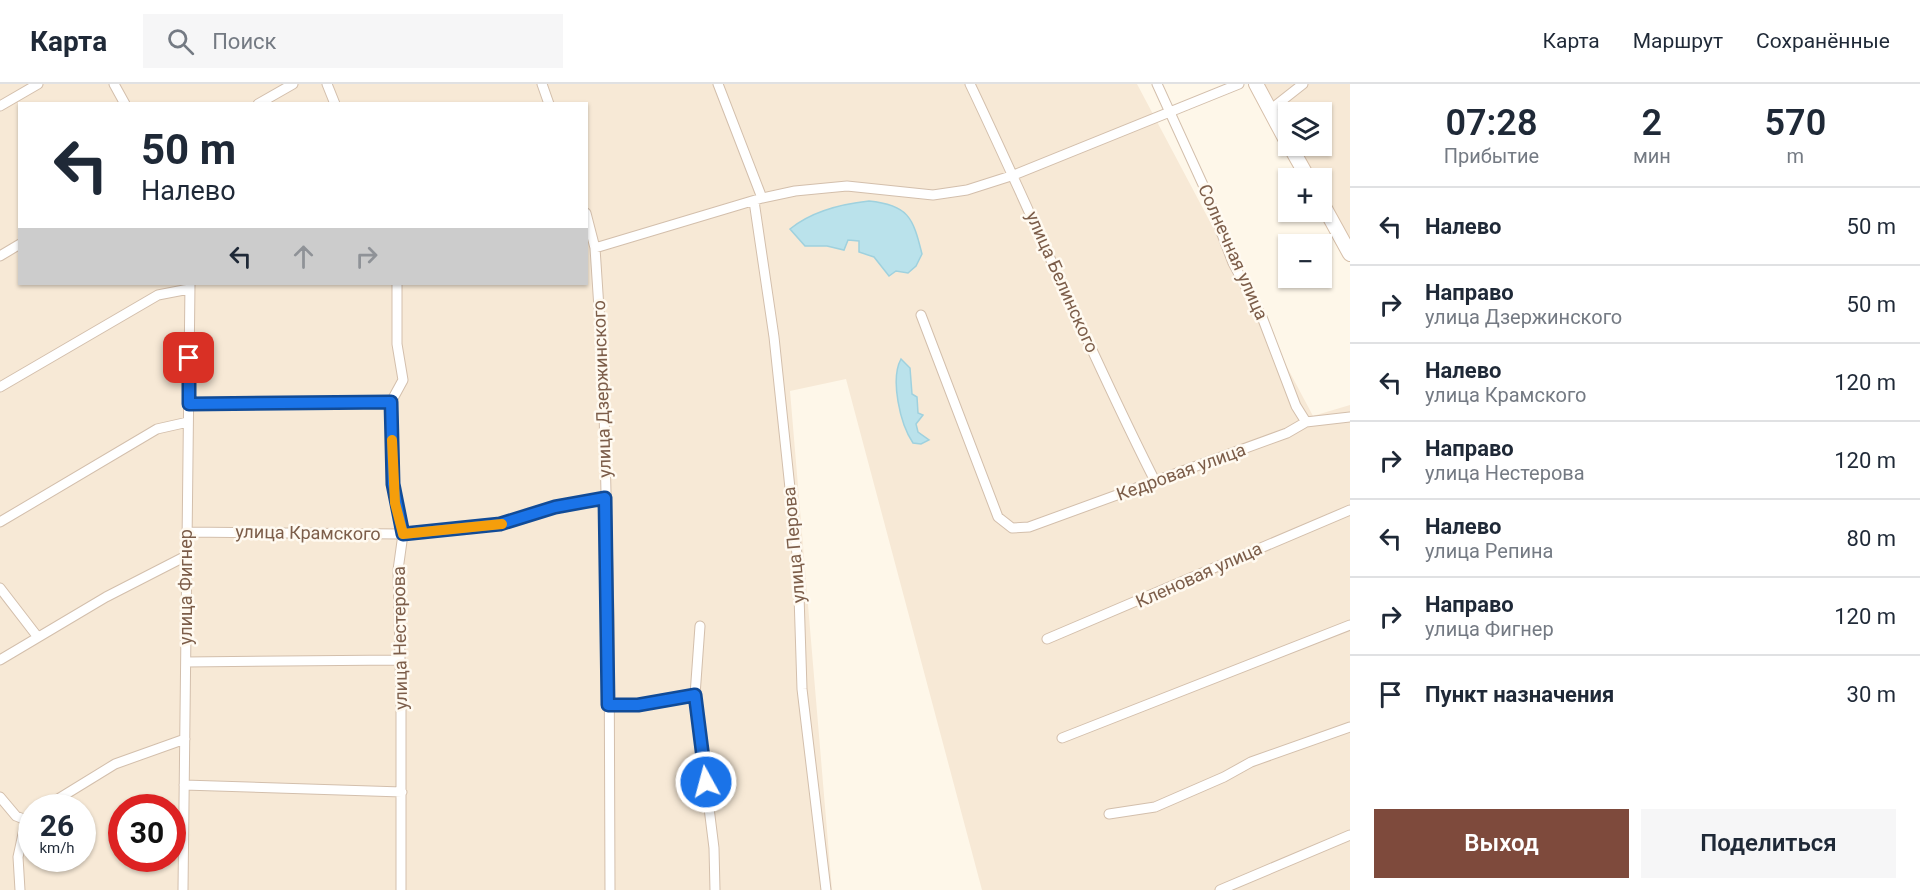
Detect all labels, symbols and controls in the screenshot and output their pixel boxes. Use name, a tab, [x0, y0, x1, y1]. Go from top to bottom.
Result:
search box	[143, 14, 563, 68]
text: Карта	[30, 25, 107, 58]
icon: search	[164, 25, 197, 58]
text: Поиск	[212, 29, 277, 54]
text: Карта	[1543, 29, 1600, 53]
text: Маршрут	[1633, 29, 1723, 53]
text: Сохранённые	[1756, 29, 1890, 53]
map controls	[1278, 102, 1332, 288]
button: layers	[1278, 102, 1332, 156]
text: 07:28	[1445, 102, 1537, 144]
text: 2	[1642, 102, 1662, 144]
text: 570	[1765, 102, 1826, 144]
text: 50 m	[141, 125, 236, 174]
icon: left	[42, 126, 120, 204]
text: Прибытие	[1444, 144, 1539, 168]
text: мин	[1633, 144, 1671, 168]
text: m	[1787, 144, 1804, 168]
button: +	[1278, 168, 1332, 222]
text: Налево	[141, 175, 236, 207]
street label: Солнечная улица	[1194, 181, 1273, 323]
street label: улица Белинского	[1022, 208, 1103, 356]
icon: left	[1374, 210, 1407, 243]
text: Налево	[1425, 214, 1502, 239]
text: 50 m	[1847, 214, 1896, 239]
button: −	[1278, 234, 1332, 288]
icon: left	[224, 240, 257, 273]
icon: ahead	[287, 240, 320, 273]
icon: right	[350, 240, 383, 273]
text: Направо	[1425, 280, 1514, 305]
icon: right	[1374, 288, 1407, 321]
text: 50 m	[1847, 292, 1896, 317]
street label: улица Дзержинского	[588, 300, 615, 478]
text: улица Дзержинского	[1425, 305, 1622, 329]
pin	[163, 332, 214, 383]
icon: arrive	[172, 341, 205, 374]
text: Налево	[1425, 358, 1502, 383]
icon: left	[1374, 366, 1407, 399]
text: 120 m	[1834, 370, 1896, 395]
text: улица Крамского	[1425, 383, 1587, 407]
text: Направо	[1425, 436, 1514, 461]
street label: Кедровая улица	[1113, 438, 1248, 505]
icon: right	[1374, 444, 1407, 477]
text: 120 m	[1834, 448, 1896, 473]
text: улица Нестерова	[1425, 461, 1585, 485]
street label: улица Перова	[778, 486, 809, 604]
text: Налево	[1425, 514, 1502, 539]
street label: улица Крамского	[235, 521, 381, 544]
icon: left	[1374, 522, 1407, 555]
text: 80 m	[1847, 526, 1896, 551]
street label: улица Фигнер	[175, 529, 196, 645]
street label: Кленовая улица	[1132, 537, 1265, 612]
text: улица Репина	[1425, 539, 1553, 563]
street label: улица Нестерова	[388, 566, 411, 710]
text: Направо	[1425, 592, 1514, 617]
icon: right	[1374, 600, 1407, 633]
text: 120 m	[1834, 604, 1896, 629]
text: улица Фигнер	[1425, 617, 1554, 641]
icon: arrive	[1374, 678, 1407, 711]
text: Пункт назначения	[1425, 682, 1614, 707]
text: 30 m	[1847, 682, 1896, 707]
position arrow	[674, 750, 738, 814]
speed limit sign: 30	[108, 794, 186, 872]
text: 26	[40, 808, 74, 843]
button: Выход	[1374, 809, 1629, 878]
button: Поделиться	[1641, 809, 1896, 878]
text: km/h	[39, 839, 75, 857]

